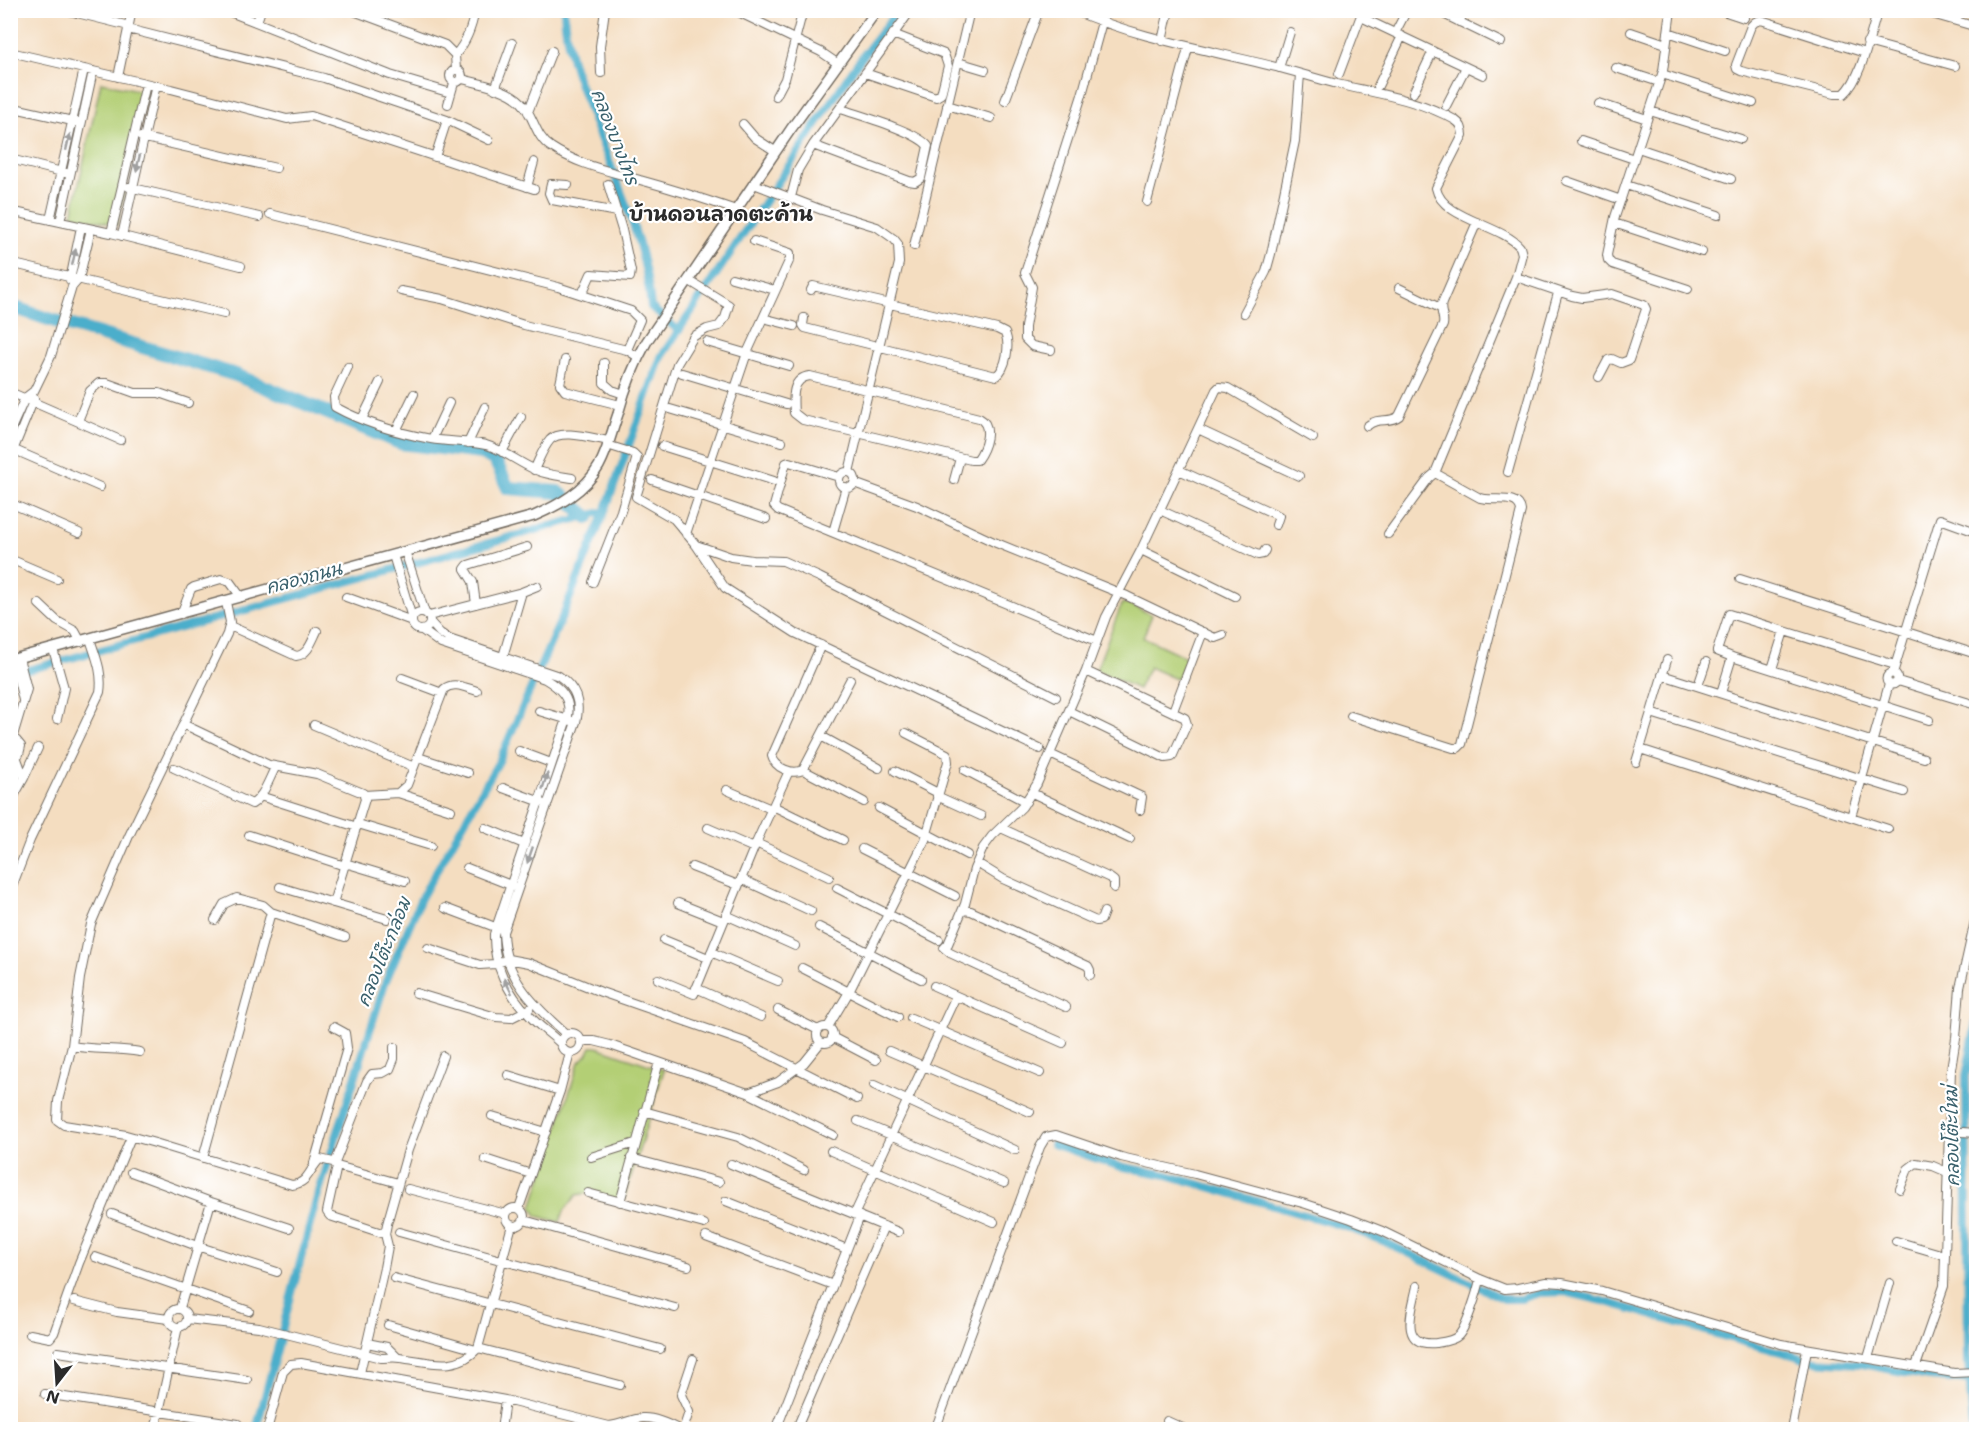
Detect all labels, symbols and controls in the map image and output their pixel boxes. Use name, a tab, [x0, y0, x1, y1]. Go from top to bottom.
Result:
water label: คลองบางไทร	[586, 86, 645, 190]
one-way arrow	[63, 133, 73, 151]
one-way arrow	[133, 154, 142, 173]
district label: บ้านดอนลาดตะค้าน	[629, 201, 814, 227]
one-way arrow	[70, 247, 79, 266]
water label: คลองถนน	[263, 556, 345, 600]
one-way arrow	[541, 772, 550, 790]
one-way arrow	[524, 847, 534, 865]
water label: คลองโต๊ะกล่อม	[351, 892, 417, 1010]
one-way arrow	[503, 977, 512, 994]
water label: คลองโต๊ะใหม่	[1939, 1082, 1965, 1186]
north arrow	[27, 1353, 87, 1413]
text: N	[44, 1385, 62, 1409]

